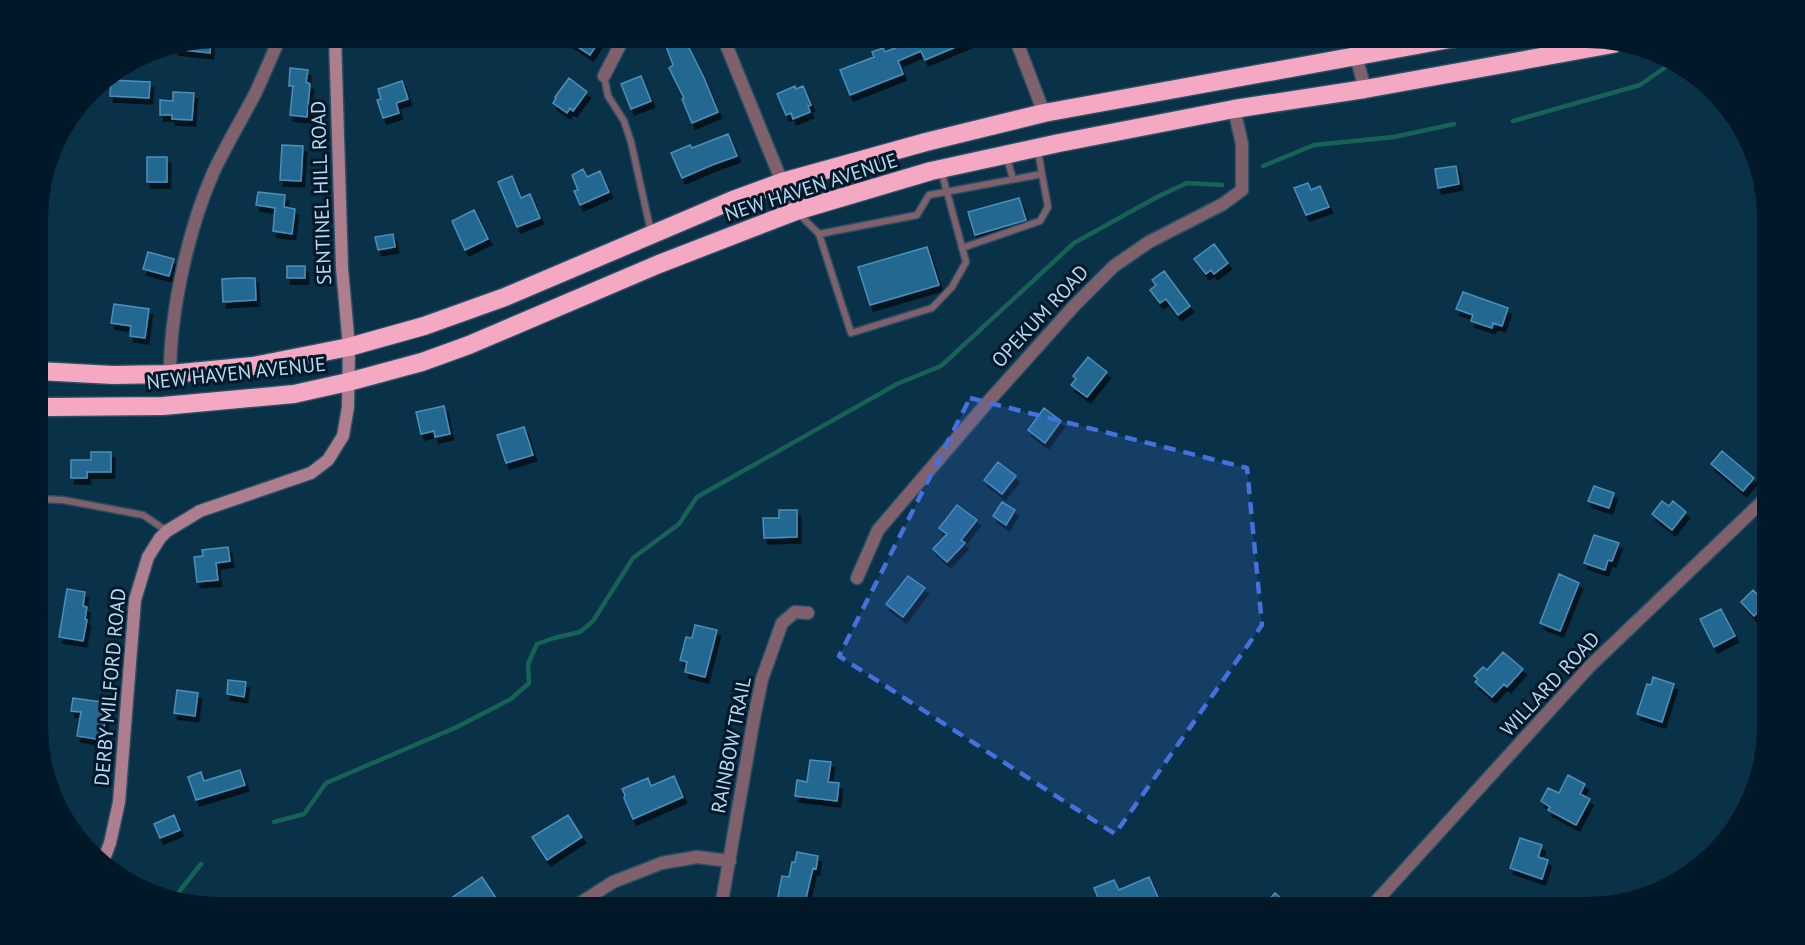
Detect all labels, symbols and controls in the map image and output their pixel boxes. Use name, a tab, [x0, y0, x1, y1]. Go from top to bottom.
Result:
street label: SENTINEL HILL ROAD	[305, 101, 337, 285]
street label: NEW HAVEN AVENUE	[721, 147, 901, 227]
street label: OPEKUM ROAD	[986, 259, 1094, 373]
street label: NEW HAVEN AVENUE	[145, 351, 327, 395]
street label: DERBY MILFORD ROAD	[88, 587, 132, 787]
street label: WILLARD ROAD	[1495, 626, 1605, 742]
street label: RAINBOW TRAIL	[705, 675, 757, 815]

